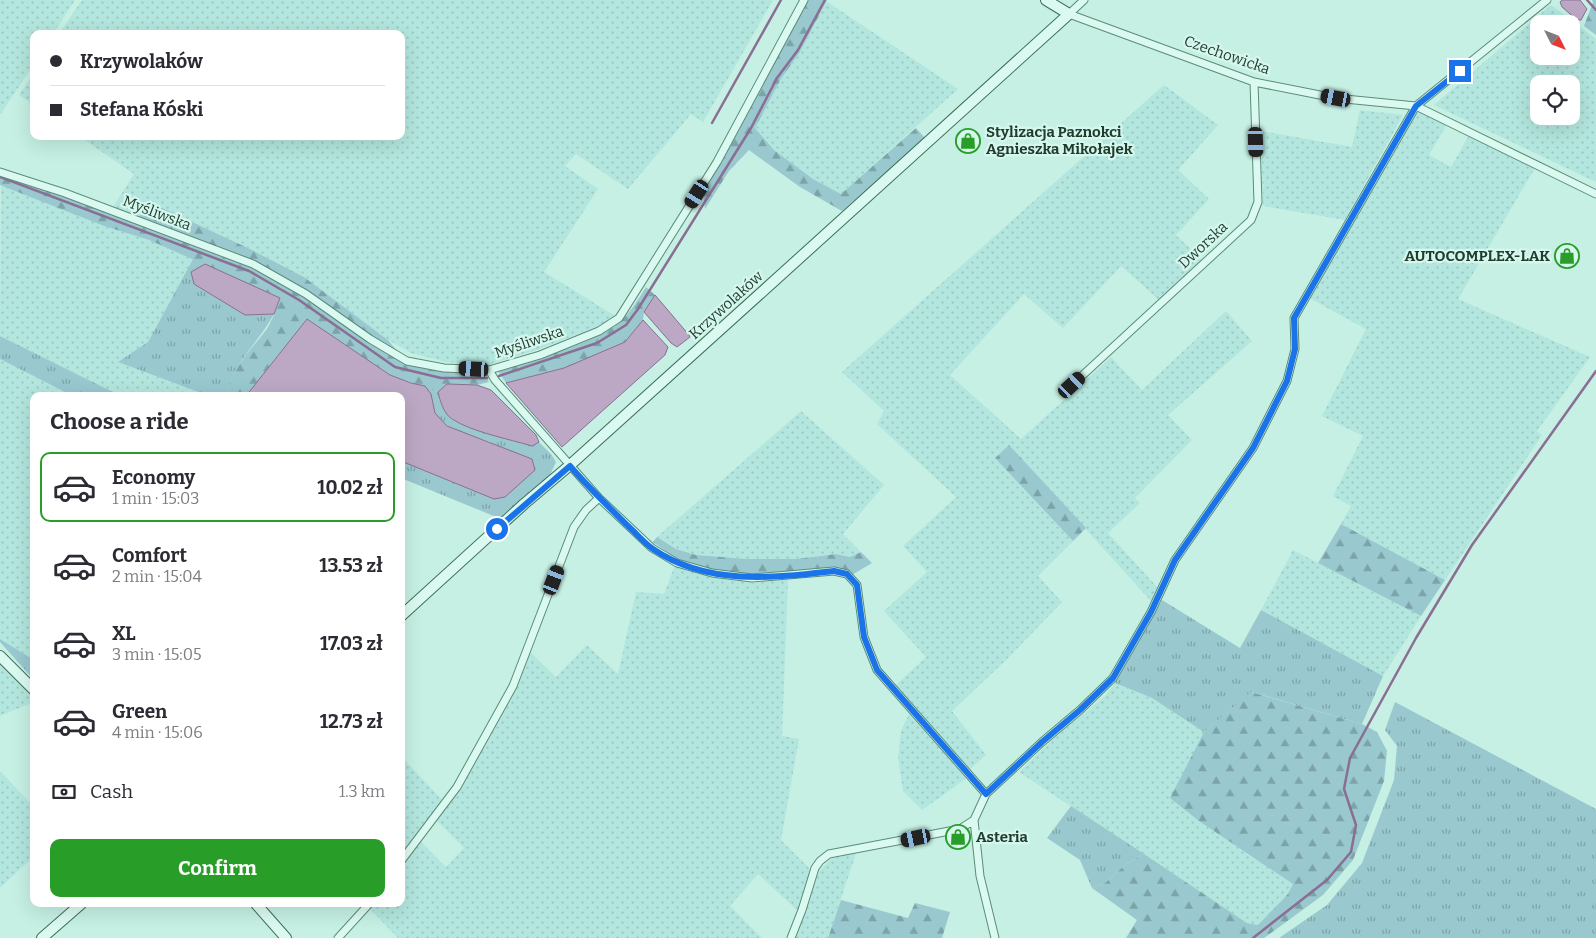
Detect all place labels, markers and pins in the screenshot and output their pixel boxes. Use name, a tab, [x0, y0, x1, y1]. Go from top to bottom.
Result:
place label: Stylizacja Paznokci Agnieszka Mikołajek	[986, 123, 1133, 158]
shop icon: Stylizacja Paznokci Agnieszka Mikołajek	[955, 128, 981, 154]
shop icon: AUTOCOMPLEX-LAK	[1554, 243, 1580, 269]
place label: AUTOCOMPLEX-LAK	[1405, 247, 1550, 265]
shop icon: Asteria	[945, 824, 971, 850]
place label: Asteria	[976, 828, 1028, 846]

